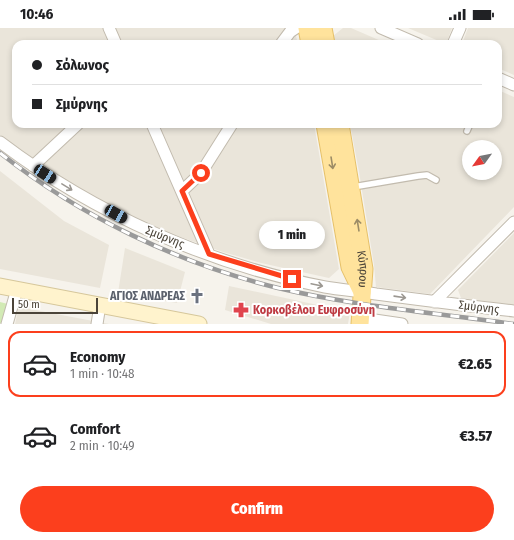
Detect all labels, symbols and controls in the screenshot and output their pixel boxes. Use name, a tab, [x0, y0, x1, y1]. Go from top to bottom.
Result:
text: 10:46	[20, 5, 53, 23]
text: Σόλωνος	[56, 56, 109, 74]
text: Σμύρνης	[56, 95, 107, 113]
north arrow	[462, 140, 502, 180]
map controls	[462, 140, 502, 180]
one-way arrow	[328, 156, 336, 169]
car	[32, 162, 58, 186]
route start	[192, 164, 210, 182]
one-way arrow	[61, 184, 73, 192]
car	[103, 203, 129, 225]
one-way arrow	[354, 219, 362, 232]
callout: 1 min	[259, 221, 325, 249]
street label: Σμύρνης	[144, 223, 186, 251]
text: 1 min	[278, 227, 306, 242]
street label: Κύπρου	[354, 249, 371, 288]
route end	[283, 270, 301, 288]
one-way arrow	[310, 282, 323, 290]
church icon: ΑΓΙΟΣ ΑΝΔΡΕΑΣ	[188, 287, 206, 305]
place label: ΑΓΙΟΣ ΑΝΔΡΕΑΣ	[109, 289, 186, 303]
one-way arrow	[393, 293, 406, 301]
scale bar	[12, 296, 98, 315]
text: 50 m	[18, 298, 40, 311]
street label: Σμύρνης	[458, 298, 500, 316]
pharmacy icon: Κορκοβέλου Ευφροσύνη	[232, 301, 250, 319]
place label: Κορκοβέλου Ευφροσύνη	[253, 302, 375, 317]
icon: car	[22, 346, 58, 382]
text: Economy	[70, 348, 125, 366]
text: €2.65	[458, 355, 492, 373]
text: 1 min · 10:48	[70, 366, 134, 381]
icon: car	[22, 418, 58, 454]
text: Comfort	[70, 420, 121, 438]
text: €3.57	[459, 427, 492, 445]
text: 2 min · 10:49	[70, 438, 135, 453]
button: Confirm	[20, 486, 494, 532]

